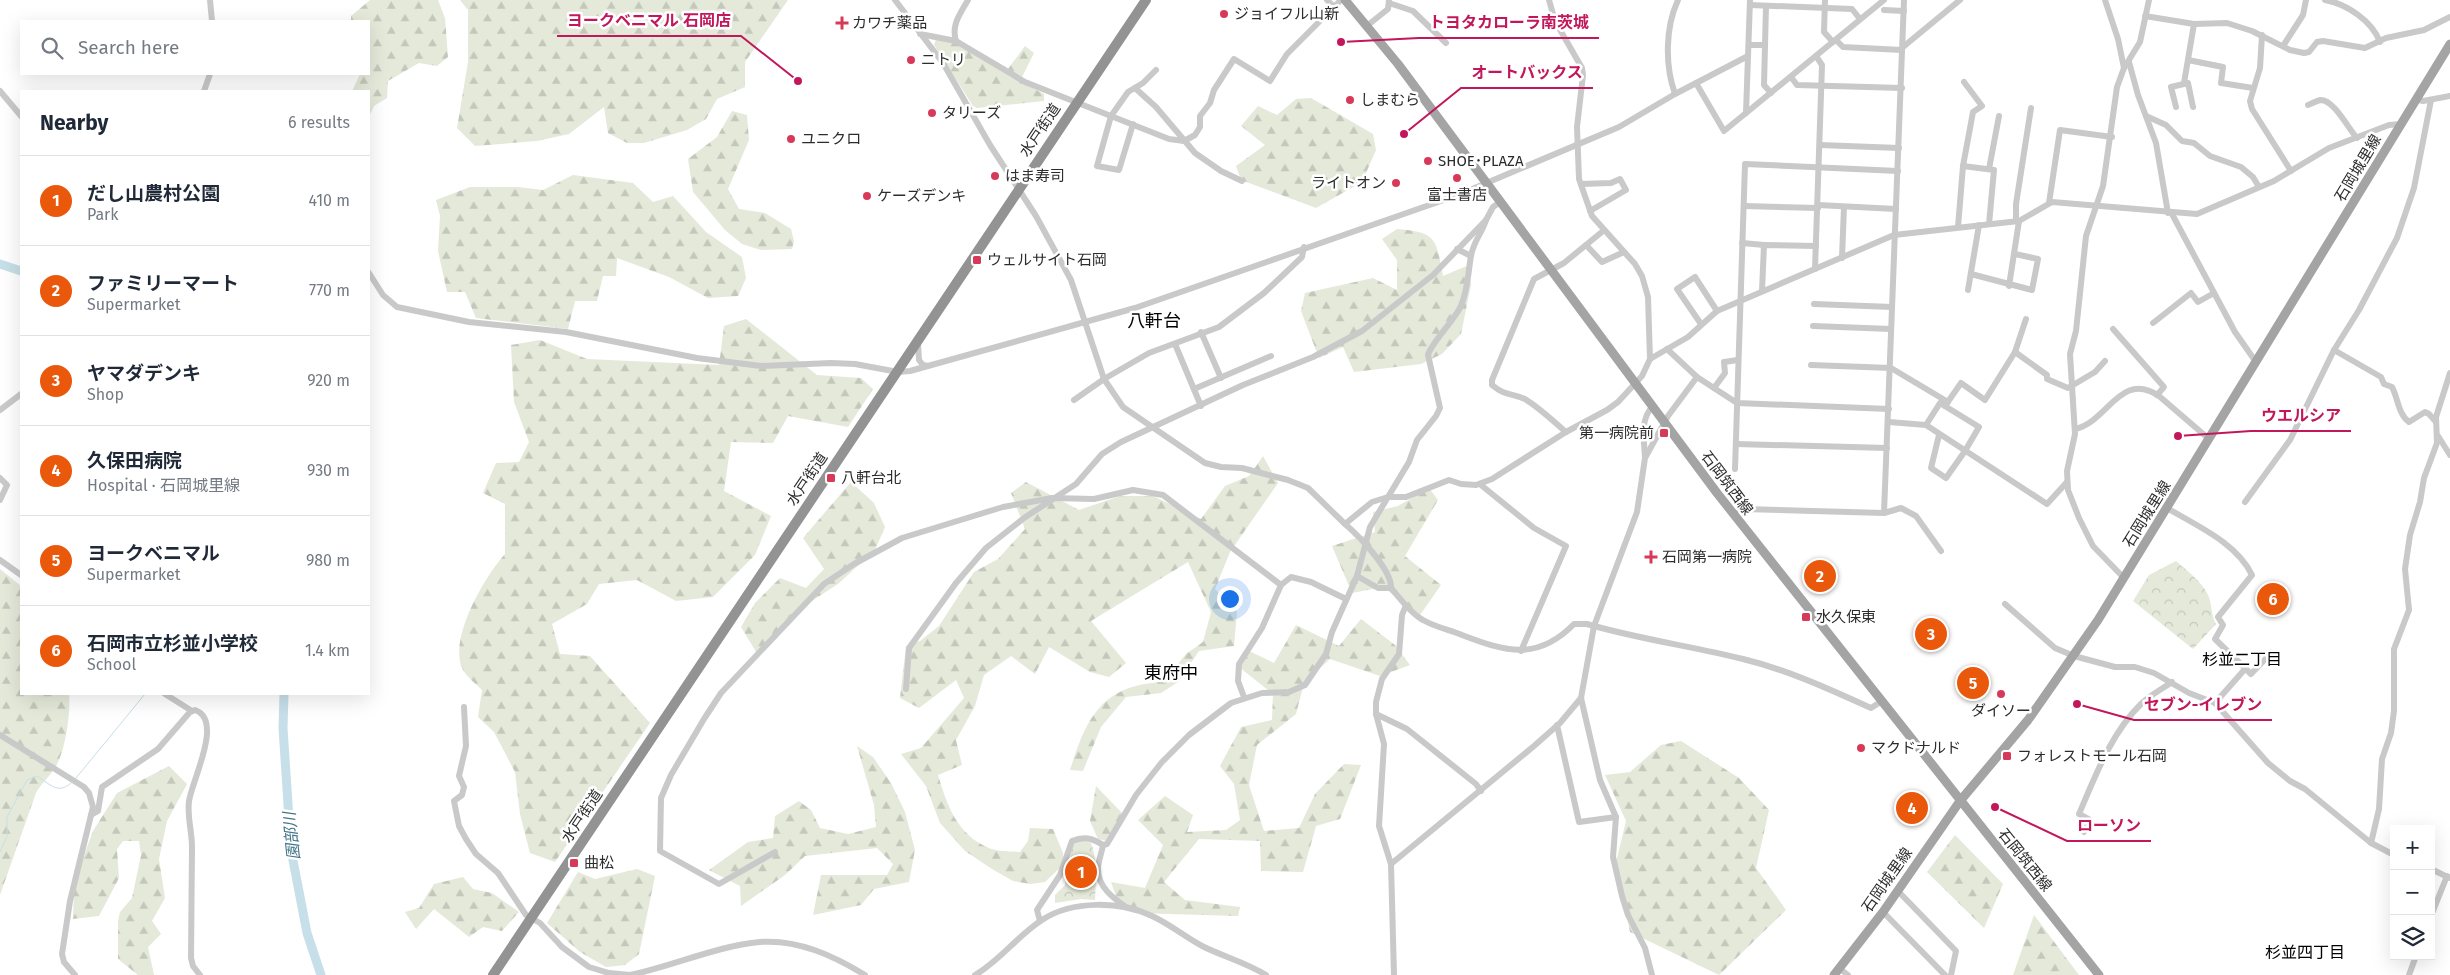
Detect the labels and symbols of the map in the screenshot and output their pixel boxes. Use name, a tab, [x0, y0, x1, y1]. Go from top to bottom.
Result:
callout: ヨークベニマル 石岡店	[557, 5, 741, 36]
place label: ジョイフル山新	[1234, 5, 1339, 23]
callout: トヨタカローラ南茨城	[1419, 7, 1599, 38]
marker: ジョイフル山新	[1218, 8, 1230, 20]
text: ヨークベニマル 石岡店	[567, 11, 731, 30]
text: トヨタカローラ南茨城	[1429, 13, 1589, 32]
place label: カワチ薬品	[852, 14, 927, 32]
marker: カワチ薬品	[836, 17, 848, 29]
place label: ニトリ	[921, 51, 966, 69]
marker: ニトリ	[905, 54, 917, 66]
callout: オートバックス	[1461, 57, 1593, 88]
text: オートバックス	[1471, 63, 1583, 82]
place label: しまむら	[1360, 91, 1420, 109]
marker: しまむら	[1344, 94, 1356, 106]
street label: 水戸街道	[1016, 100, 1064, 160]
place label: タリーズ	[942, 104, 1001, 122]
marker: タリーズ	[926, 107, 938, 119]
place label: ユニクロ	[801, 130, 861, 148]
street label: 石岡城里線	[2331, 131, 2385, 205]
marker: ユニクロ	[785, 133, 797, 145]
place label: SHOE･PLAZA	[1438, 152, 1524, 170]
marker: SHOE･PLAZA	[1422, 155, 1434, 167]
place label: はま寿司	[1005, 167, 1065, 185]
marker: はま寿司	[989, 170, 1001, 182]
marker: 富士書店	[1451, 172, 1463, 184]
place label: ライトオン	[1311, 174, 1386, 192]
marker: ライトオン	[1390, 177, 1402, 189]
place label: 富士書店	[1427, 186, 1487, 204]
place label: ケーズデンキ	[877, 187, 966, 205]
marker: ケーズデンキ	[861, 190, 873, 202]
place label: ウェルサイト石岡	[987, 251, 1107, 269]
marker: ウェルサイト石岡	[971, 254, 983, 266]
district label: 八軒台	[1127, 310, 1181, 332]
callout: ウエルシア	[2251, 400, 2351, 431]
text: ウエルシア	[2261, 406, 2341, 425]
place label: 第一病院前	[1579, 424, 1654, 442]
marker: 第一病院前	[1658, 427, 1670, 439]
street label: 石岡筑西線	[1697, 448, 1757, 518]
street label: 水戸街道	[783, 449, 831, 509]
place label: 八軒台北	[841, 469, 901, 487]
marker: 八軒台北	[825, 472, 837, 484]
street label: 石岡城里線	[2119, 477, 2175, 551]
place label: 石岡第一病院	[1662, 548, 1752, 566]
marker: 石岡第一病院	[1644, 550, 1658, 564]
pin: 2	[1804, 557, 1836, 595]
pin: 6	[2257, 580, 2289, 618]
your location	[1217, 586, 1243, 612]
place label: 水久保東	[1816, 608, 1876, 626]
marker: 水久保東	[1800, 611, 1812, 623]
pin: 3	[1915, 615, 1947, 653]
district label: 杉並二丁目	[2202, 650, 2282, 669]
district label: 東府中	[1144, 662, 1198, 684]
pin: 5	[1957, 664, 1989, 702]
marker: ダイソー	[1995, 688, 2007, 700]
callout: セブン-イレブン	[2134, 689, 2272, 720]
text: セブン-イレブン	[2144, 695, 2262, 714]
place label: ダイソー	[1971, 702, 2031, 720]
place label: マクドナルド	[1871, 739, 1961, 757]
marker: マクドナルド	[1855, 742, 1867, 754]
place label: フォレストモール石岡	[2017, 747, 2167, 765]
marker: フォレストモール石岡	[2001, 750, 2013, 762]
street label: 水戸街道	[558, 786, 606, 846]
pin: 4	[1896, 789, 1928, 827]
water label: 園部川	[279, 809, 303, 861]
callout: ローソン	[2067, 810, 2151, 841]
text: ローソン	[2077, 816, 2141, 835]
street label: 石岡筑西線	[1994, 825, 2056, 895]
street label: 石岡城里線	[1858, 844, 1916, 916]
pin: 1	[1065, 853, 1097, 891]
place label: 曲松	[584, 854, 614, 872]
marker: 曲松	[568, 857, 580, 869]
district label: 杉並四丁目	[2265, 943, 2345, 962]

